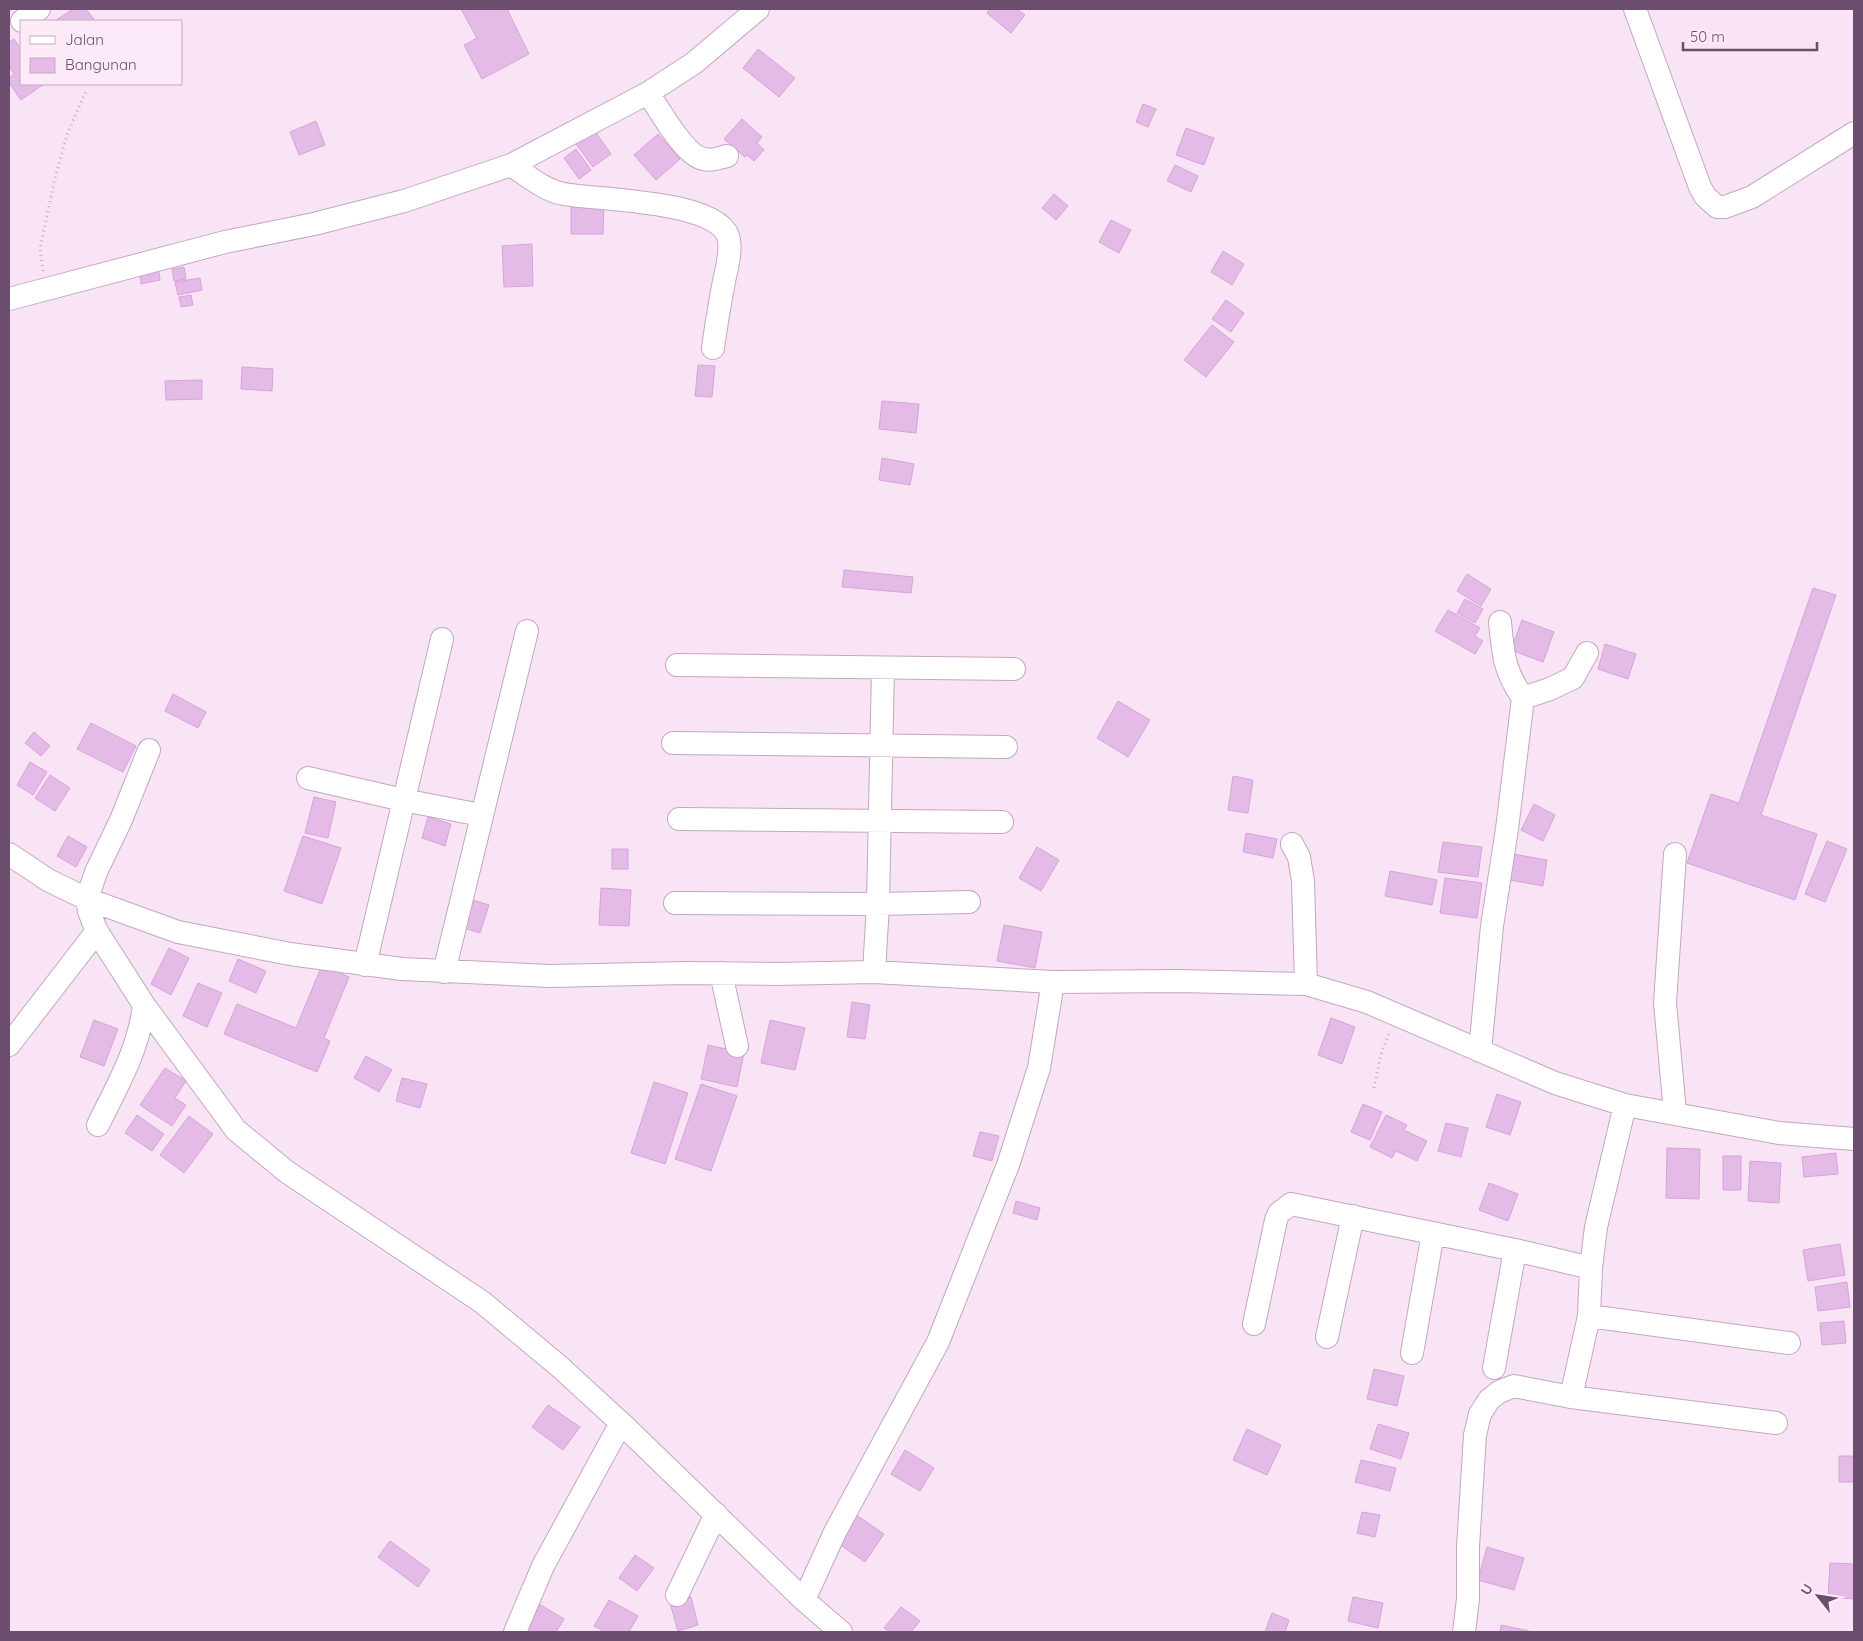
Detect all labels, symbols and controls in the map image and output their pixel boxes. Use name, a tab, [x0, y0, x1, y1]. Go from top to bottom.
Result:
legend	[20, 20, 182, 85]
scale bar	[1683, 20, 1817, 52]
text: 50 m	[1690, 27, 1725, 46]
text: Jalan	[65, 30, 104, 49]
text: Bangunan	[65, 55, 137, 74]
north arrow	[1793, 1571, 1843, 1621]
text: U	[1796, 1581, 1817, 1598]

